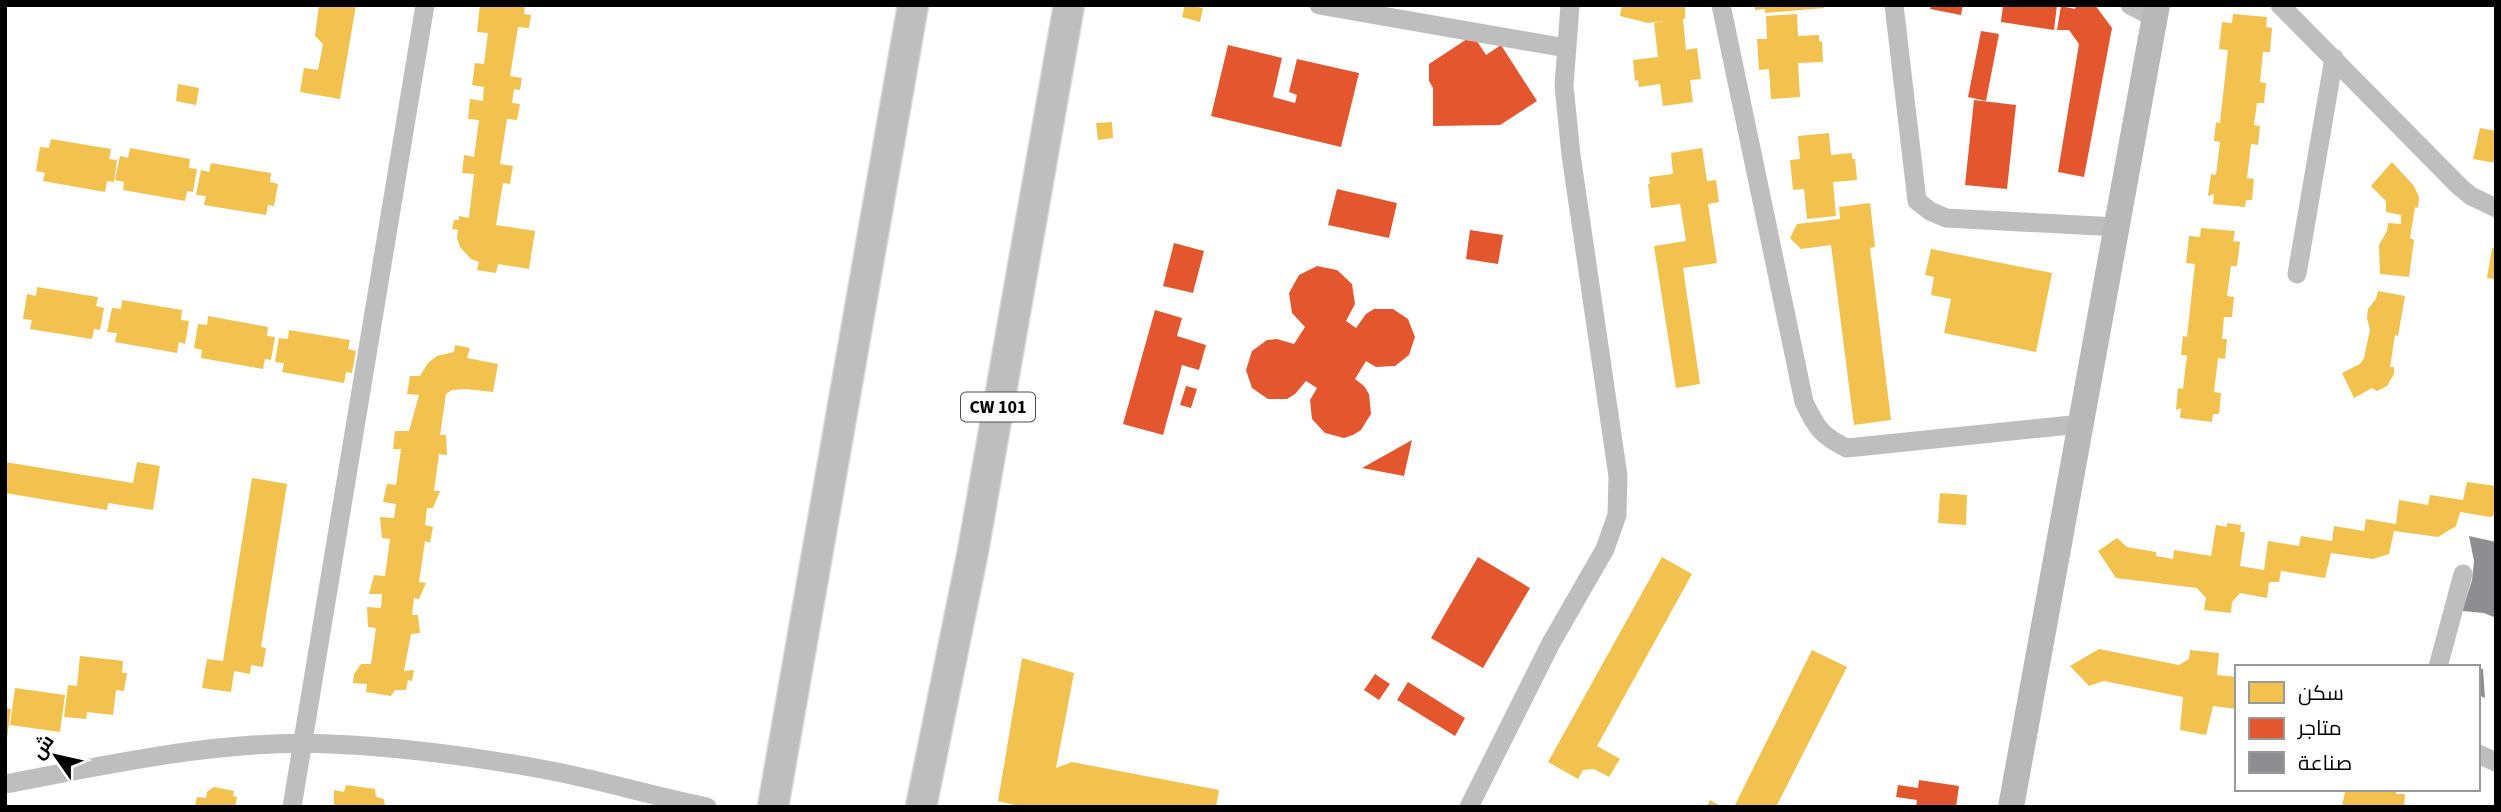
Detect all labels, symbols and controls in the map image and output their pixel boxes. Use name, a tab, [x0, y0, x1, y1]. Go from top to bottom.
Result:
road number: CW 101	[961, 393, 1035, 422]
legend	[2235, 665, 2480, 791]
text: سكن	[2298, 678, 2344, 708]
text: متاجر	[2297, 713, 2342, 743]
north arrow	[21, 721, 91, 791]
text: ش	[25, 730, 61, 765]
text: صناعة	[2298, 748, 2352, 778]

